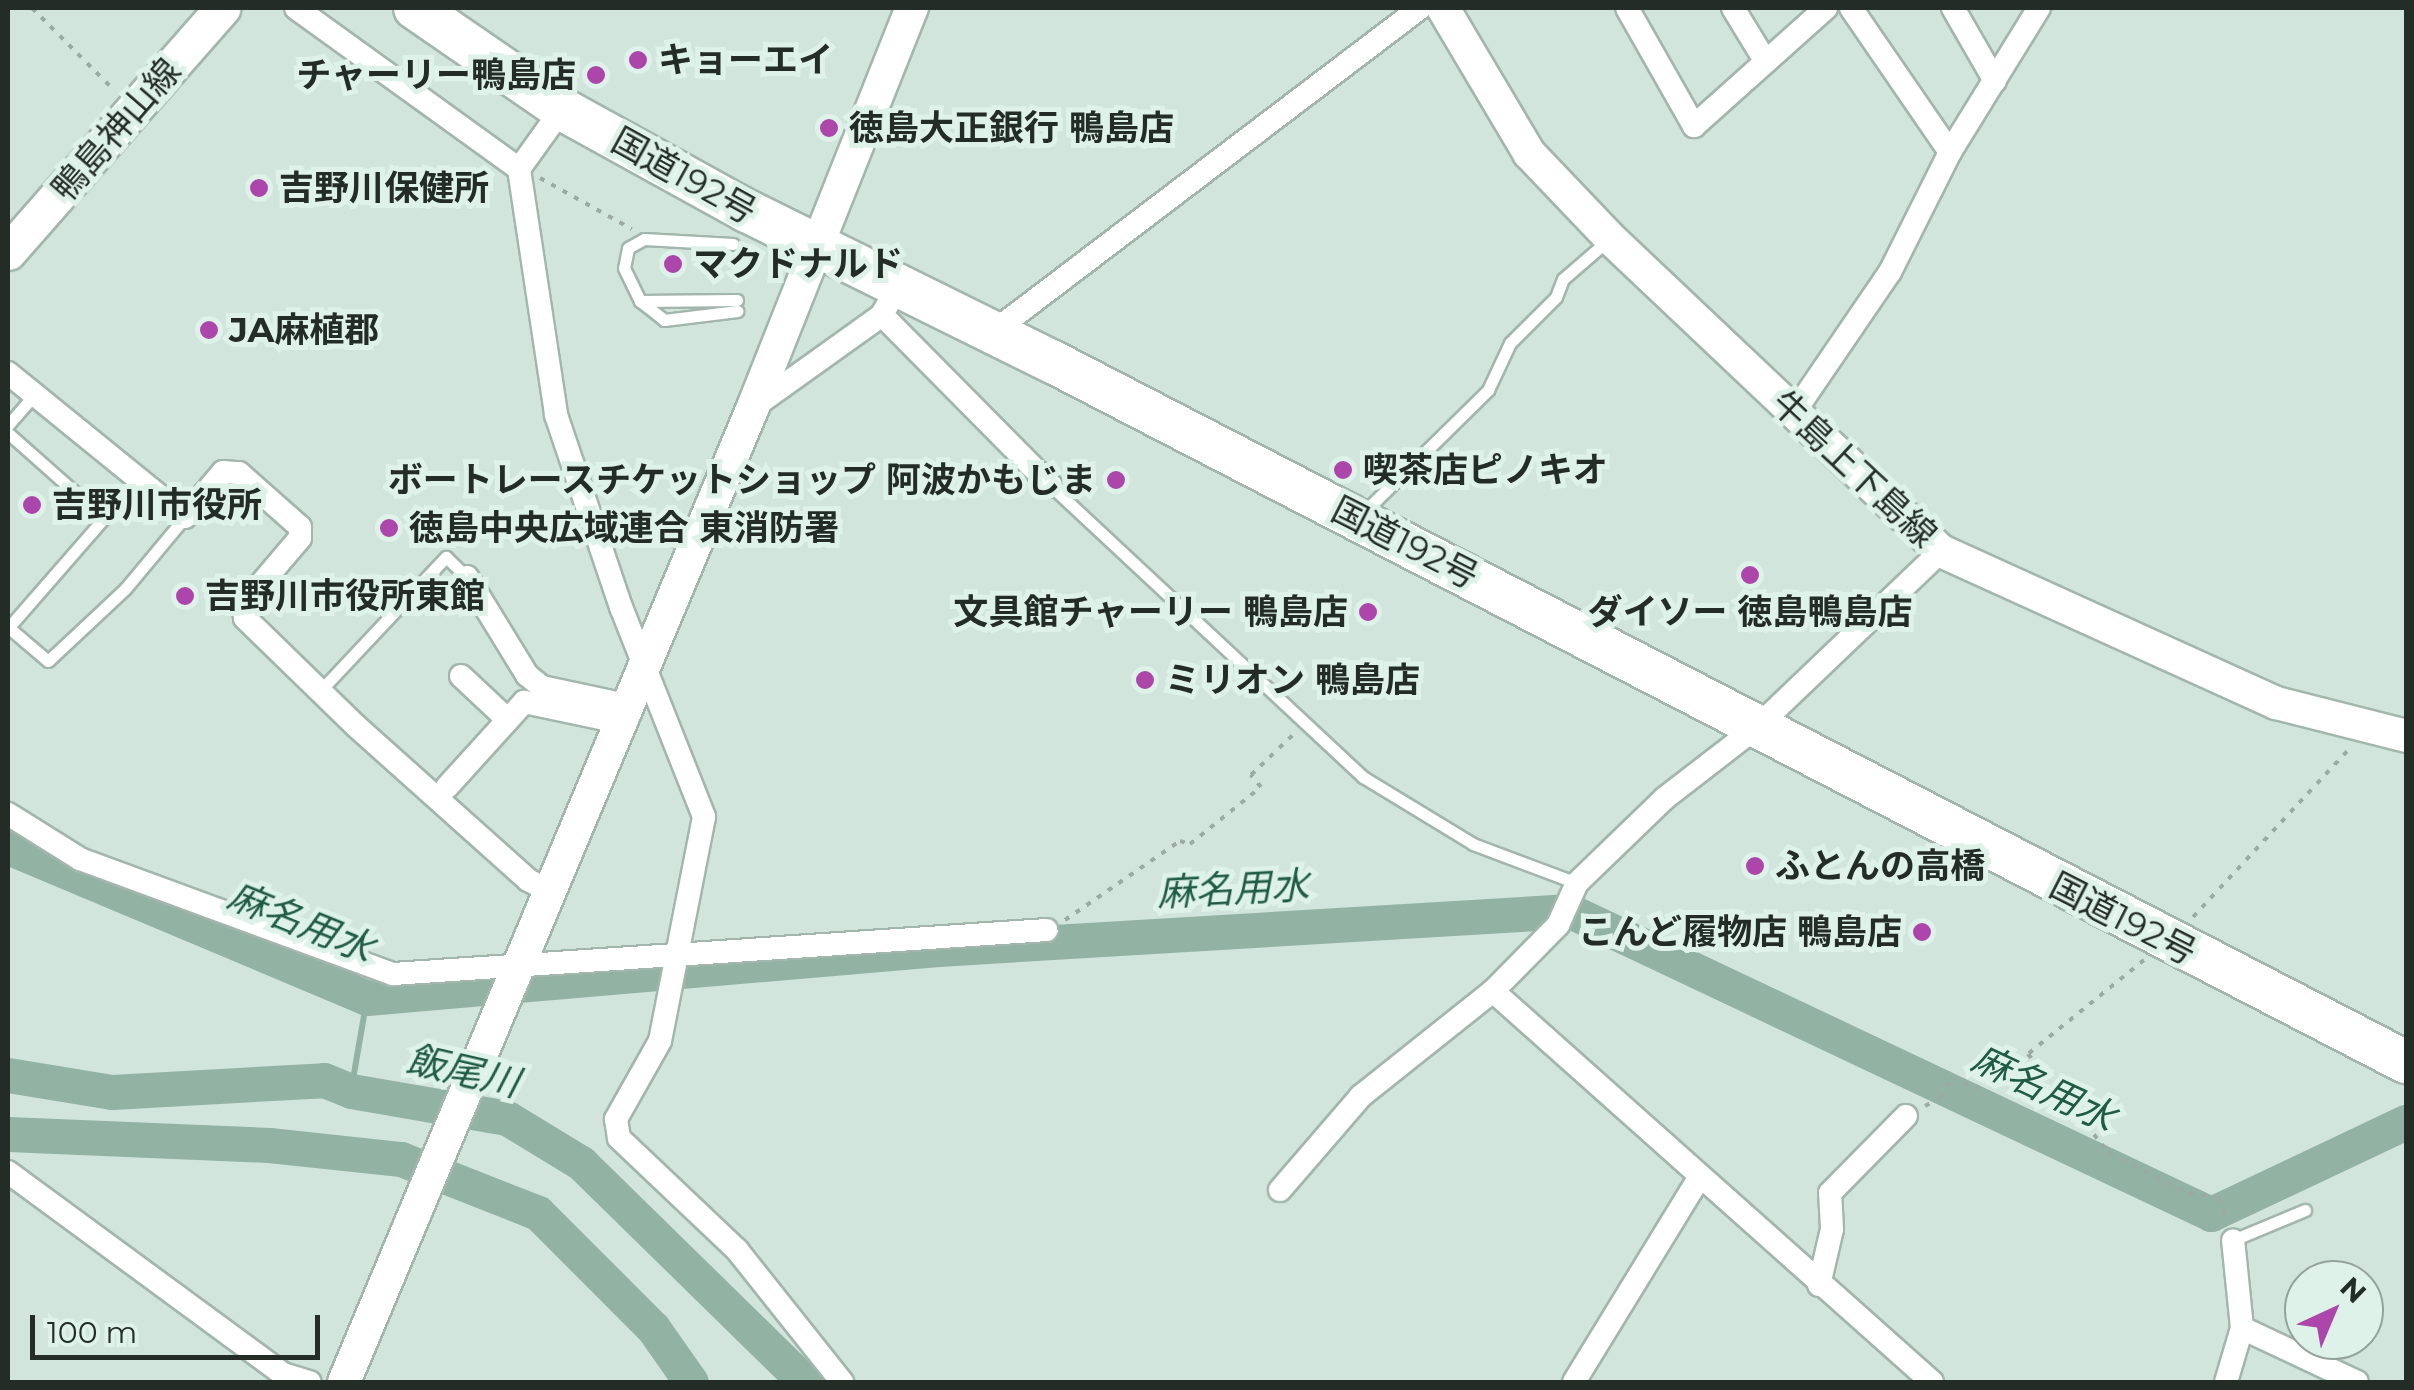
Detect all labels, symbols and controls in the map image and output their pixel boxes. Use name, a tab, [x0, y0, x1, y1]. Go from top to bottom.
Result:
place label: キョーエイ	[658, 39, 833, 81]
marker: キョーエイ	[627, 49, 649, 71]
street label: 鴨島神山線	[43, 50, 189, 210]
place label: チャーリー鴨島店	[296, 54, 576, 96]
marker: チャーリー鴨島店	[585, 64, 607, 86]
place label: 徳島大正銀行 鴨島店	[849, 107, 1174, 149]
marker: 徳島大正銀行 鴨島店	[818, 117, 840, 139]
street label: 国道192号	[604, 119, 764, 233]
place label: 吉野川保健所	[279, 167, 489, 209]
marker: 吉野川保健所	[248, 177, 270, 199]
place label: マクドナルド	[693, 243, 903, 285]
marker: マクドナルド	[662, 253, 684, 275]
place label: JA麻植郡	[229, 309, 379, 351]
marker: JA麻植郡	[198, 319, 220, 341]
street label: 牛島上下島線	[1763, 382, 1945, 556]
place label: 喫茶店ピノキオ	[1363, 449, 1608, 491]
place label: ボートレースチケットショップ 阿波かもじま	[386, 459, 1096, 501]
marker: 喫茶店ピノキオ	[1332, 459, 1354, 481]
marker: ボートレースチケットショップ 阿波かもじま	[1105, 469, 1127, 491]
place label: 吉野川市役所	[52, 484, 262, 526]
street label: 国道192号	[1325, 488, 1485, 598]
marker: 吉野川市役所	[21, 494, 43, 516]
place label: 徳島中央広域連合 東消防署	[409, 507, 839, 549]
marker: 徳島中央広域連合 東消防署	[378, 517, 400, 539]
marker: ダイソー 徳島鴨島店	[1739, 564, 1761, 586]
place label: 吉野川市役所東館	[205, 575, 485, 617]
marker: 吉野川市役所東館	[174, 585, 196, 607]
place label: 文具館チャーリー 鴨島店	[953, 591, 1348, 633]
place label: ダイソー 徳島鴨島店	[1588, 591, 1912, 633]
marker: 文具館チャーリー 鴨島店	[1357, 601, 1379, 623]
place label: ミリオン 鴨島店	[1165, 659, 1420, 701]
marker: ミリオン 鴨島店	[1134, 669, 1156, 691]
place label: ふとんの高橋	[1775, 845, 1985, 887]
marker: ふとんの高橋	[1744, 855, 1766, 877]
water label: 麻名用水	[1156, 862, 1310, 916]
street label: 国道192号	[2043, 864, 2203, 974]
water label: 麻名用水	[222, 872, 380, 972]
place label: こんど履物店 鴨島店	[1577, 911, 1902, 953]
marker: こんど履物店 鴨島店	[1911, 921, 1933, 943]
water label: 麻名用水	[1965, 1035, 2123, 1141]
water label: 飯尾川	[402, 1036, 524, 1106]
north arrow	[2284, 1260, 2384, 1360]
text: N	[2334, 1270, 2373, 1310]
scale bar	[35, 1295, 325, 1357]
text: 100 m	[47, 1314, 137, 1351]

